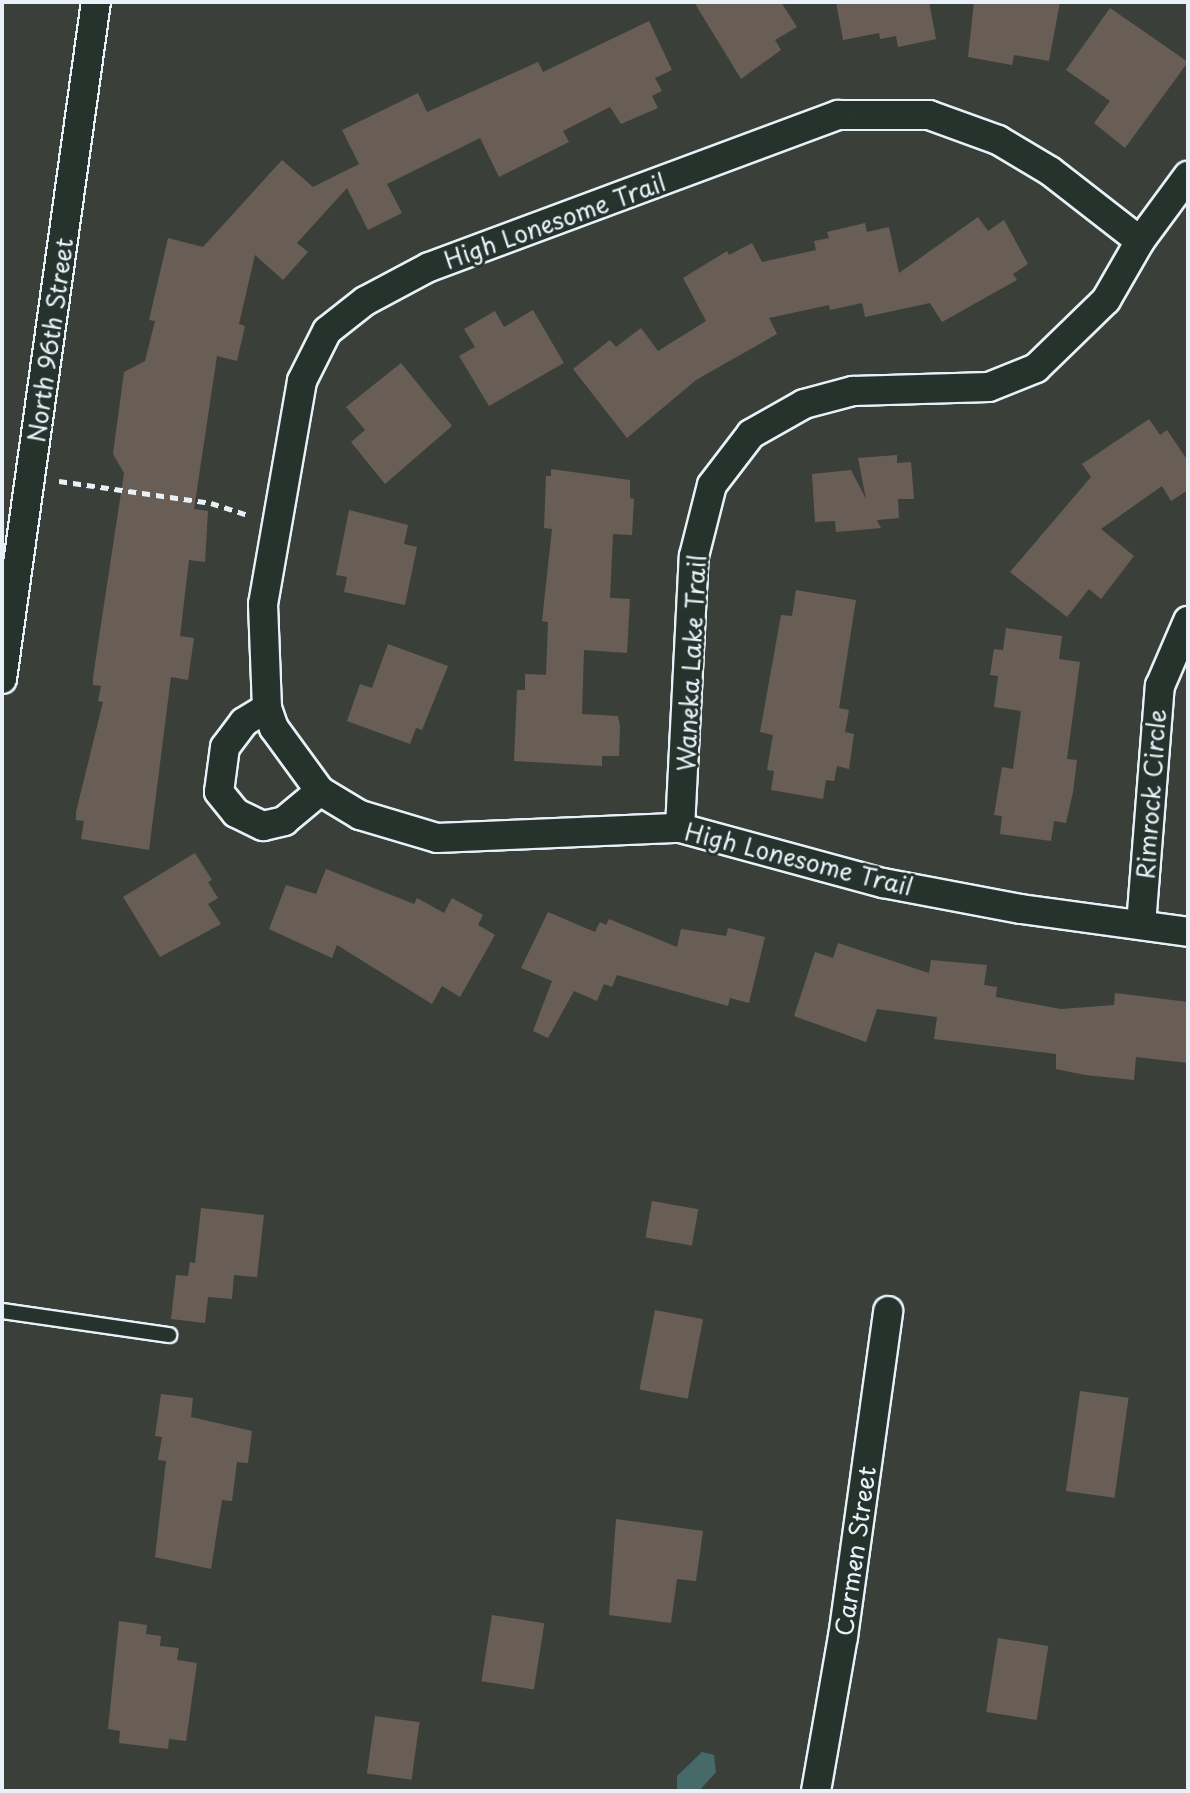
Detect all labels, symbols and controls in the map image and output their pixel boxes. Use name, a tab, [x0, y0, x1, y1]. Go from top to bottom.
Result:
street label: High Lonesome Trail	[440, 167, 670, 275]
street label: North 96th Street	[21, 234, 79, 446]
street label: Waneka Lake Trail	[671, 553, 711, 773]
street label: Rimrock Circle	[1131, 708, 1171, 880]
street label: High Lonesome Trail	[682, 817, 916, 901]
street label: Carmen Street	[829, 1464, 881, 1638]

